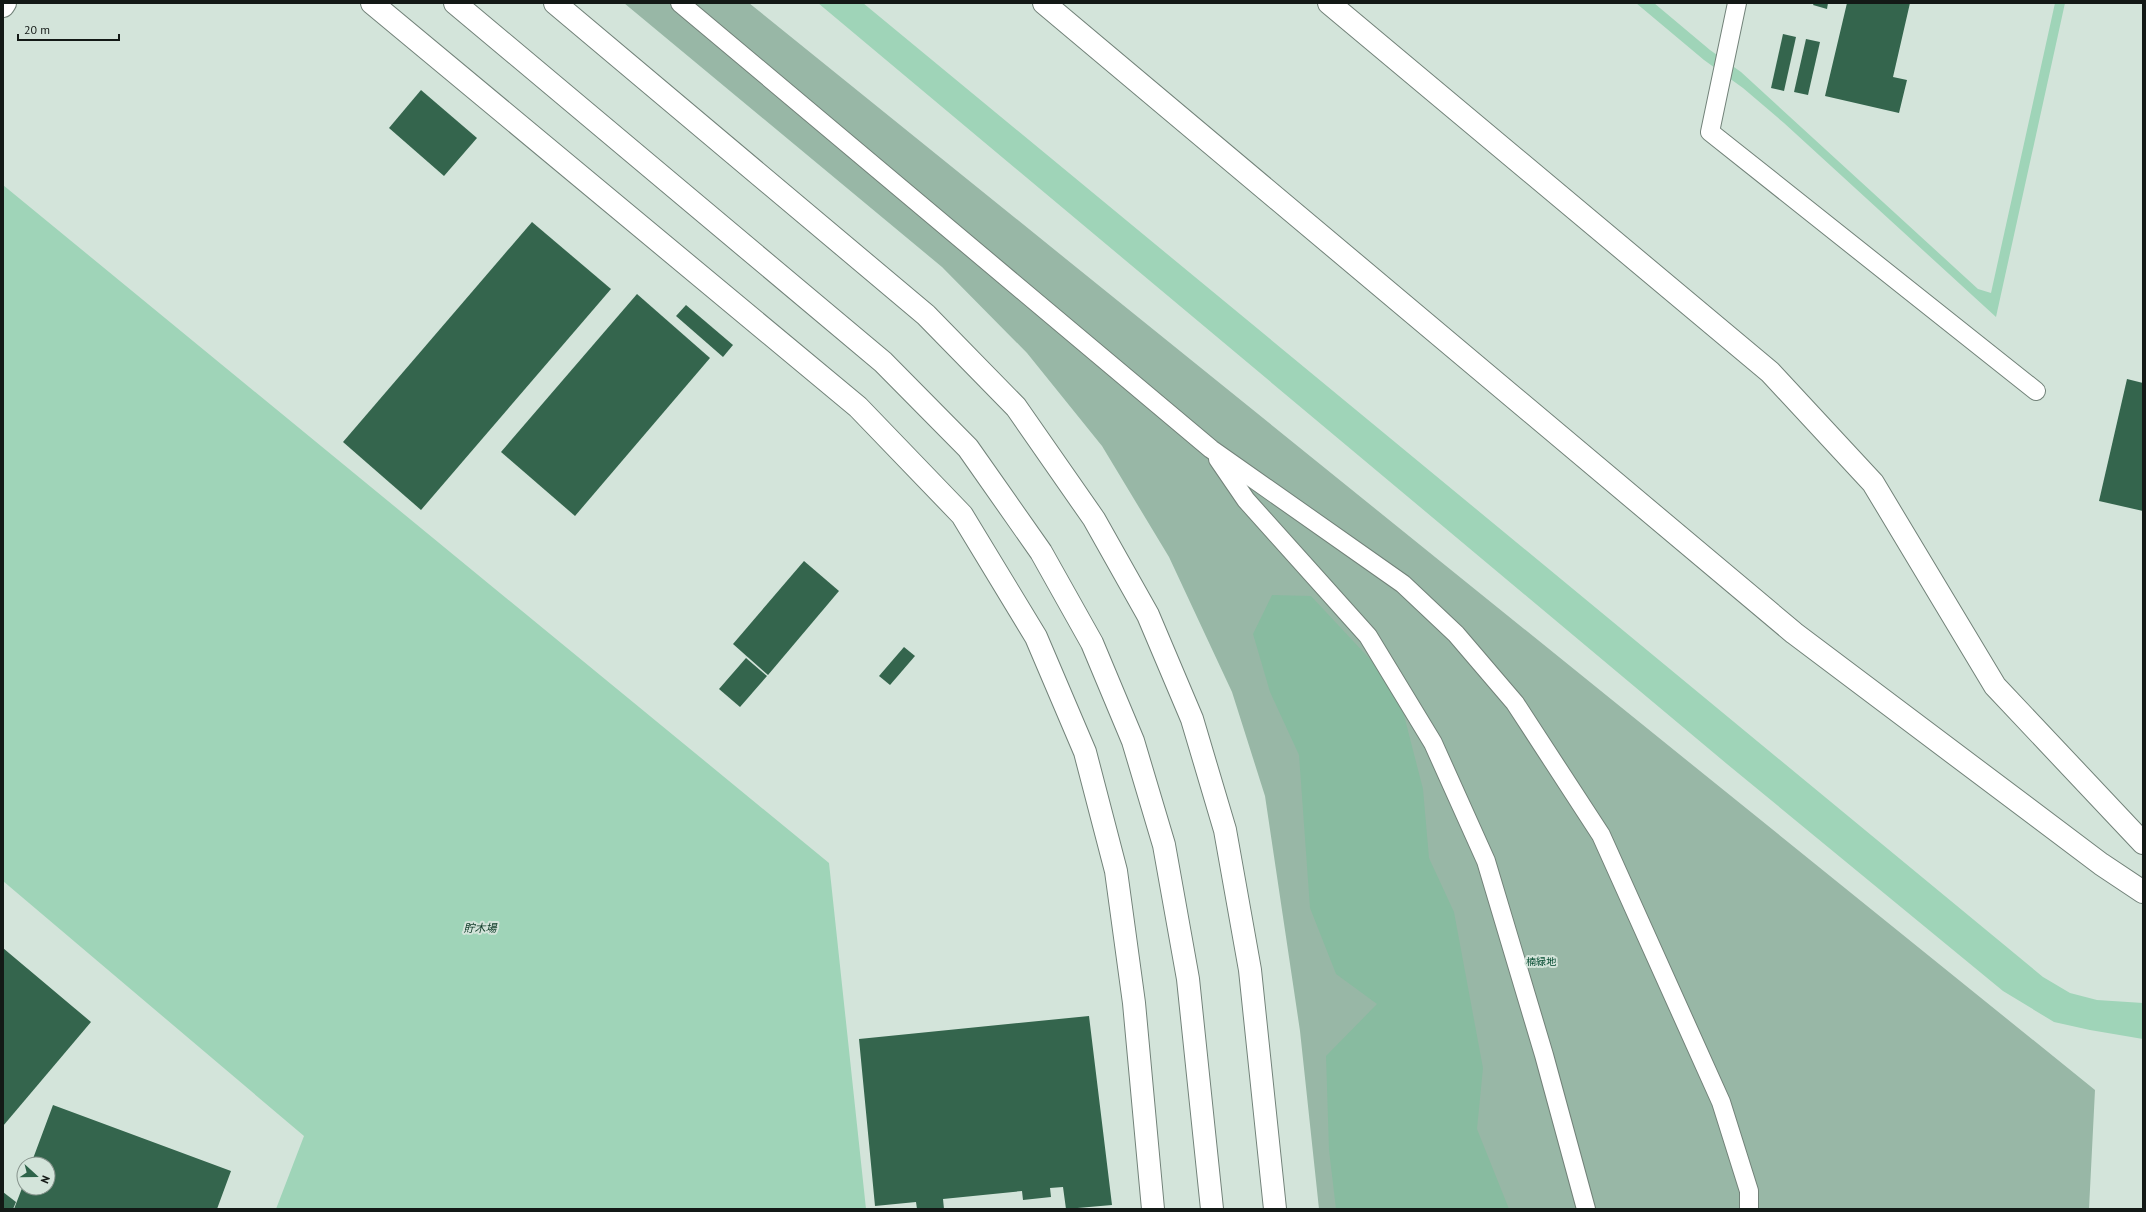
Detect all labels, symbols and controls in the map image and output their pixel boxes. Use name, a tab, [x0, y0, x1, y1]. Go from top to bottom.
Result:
scale bar	[18, 16, 119, 42]
text: 20 m	[24, 22, 50, 37]
water label: 貯木場	[464, 921, 498, 935]
park label: 楠緑地	[1526, 955, 1557, 968]
north arrow	[16, 1156, 56, 1196]
text: N	[38, 1174, 53, 1185]

